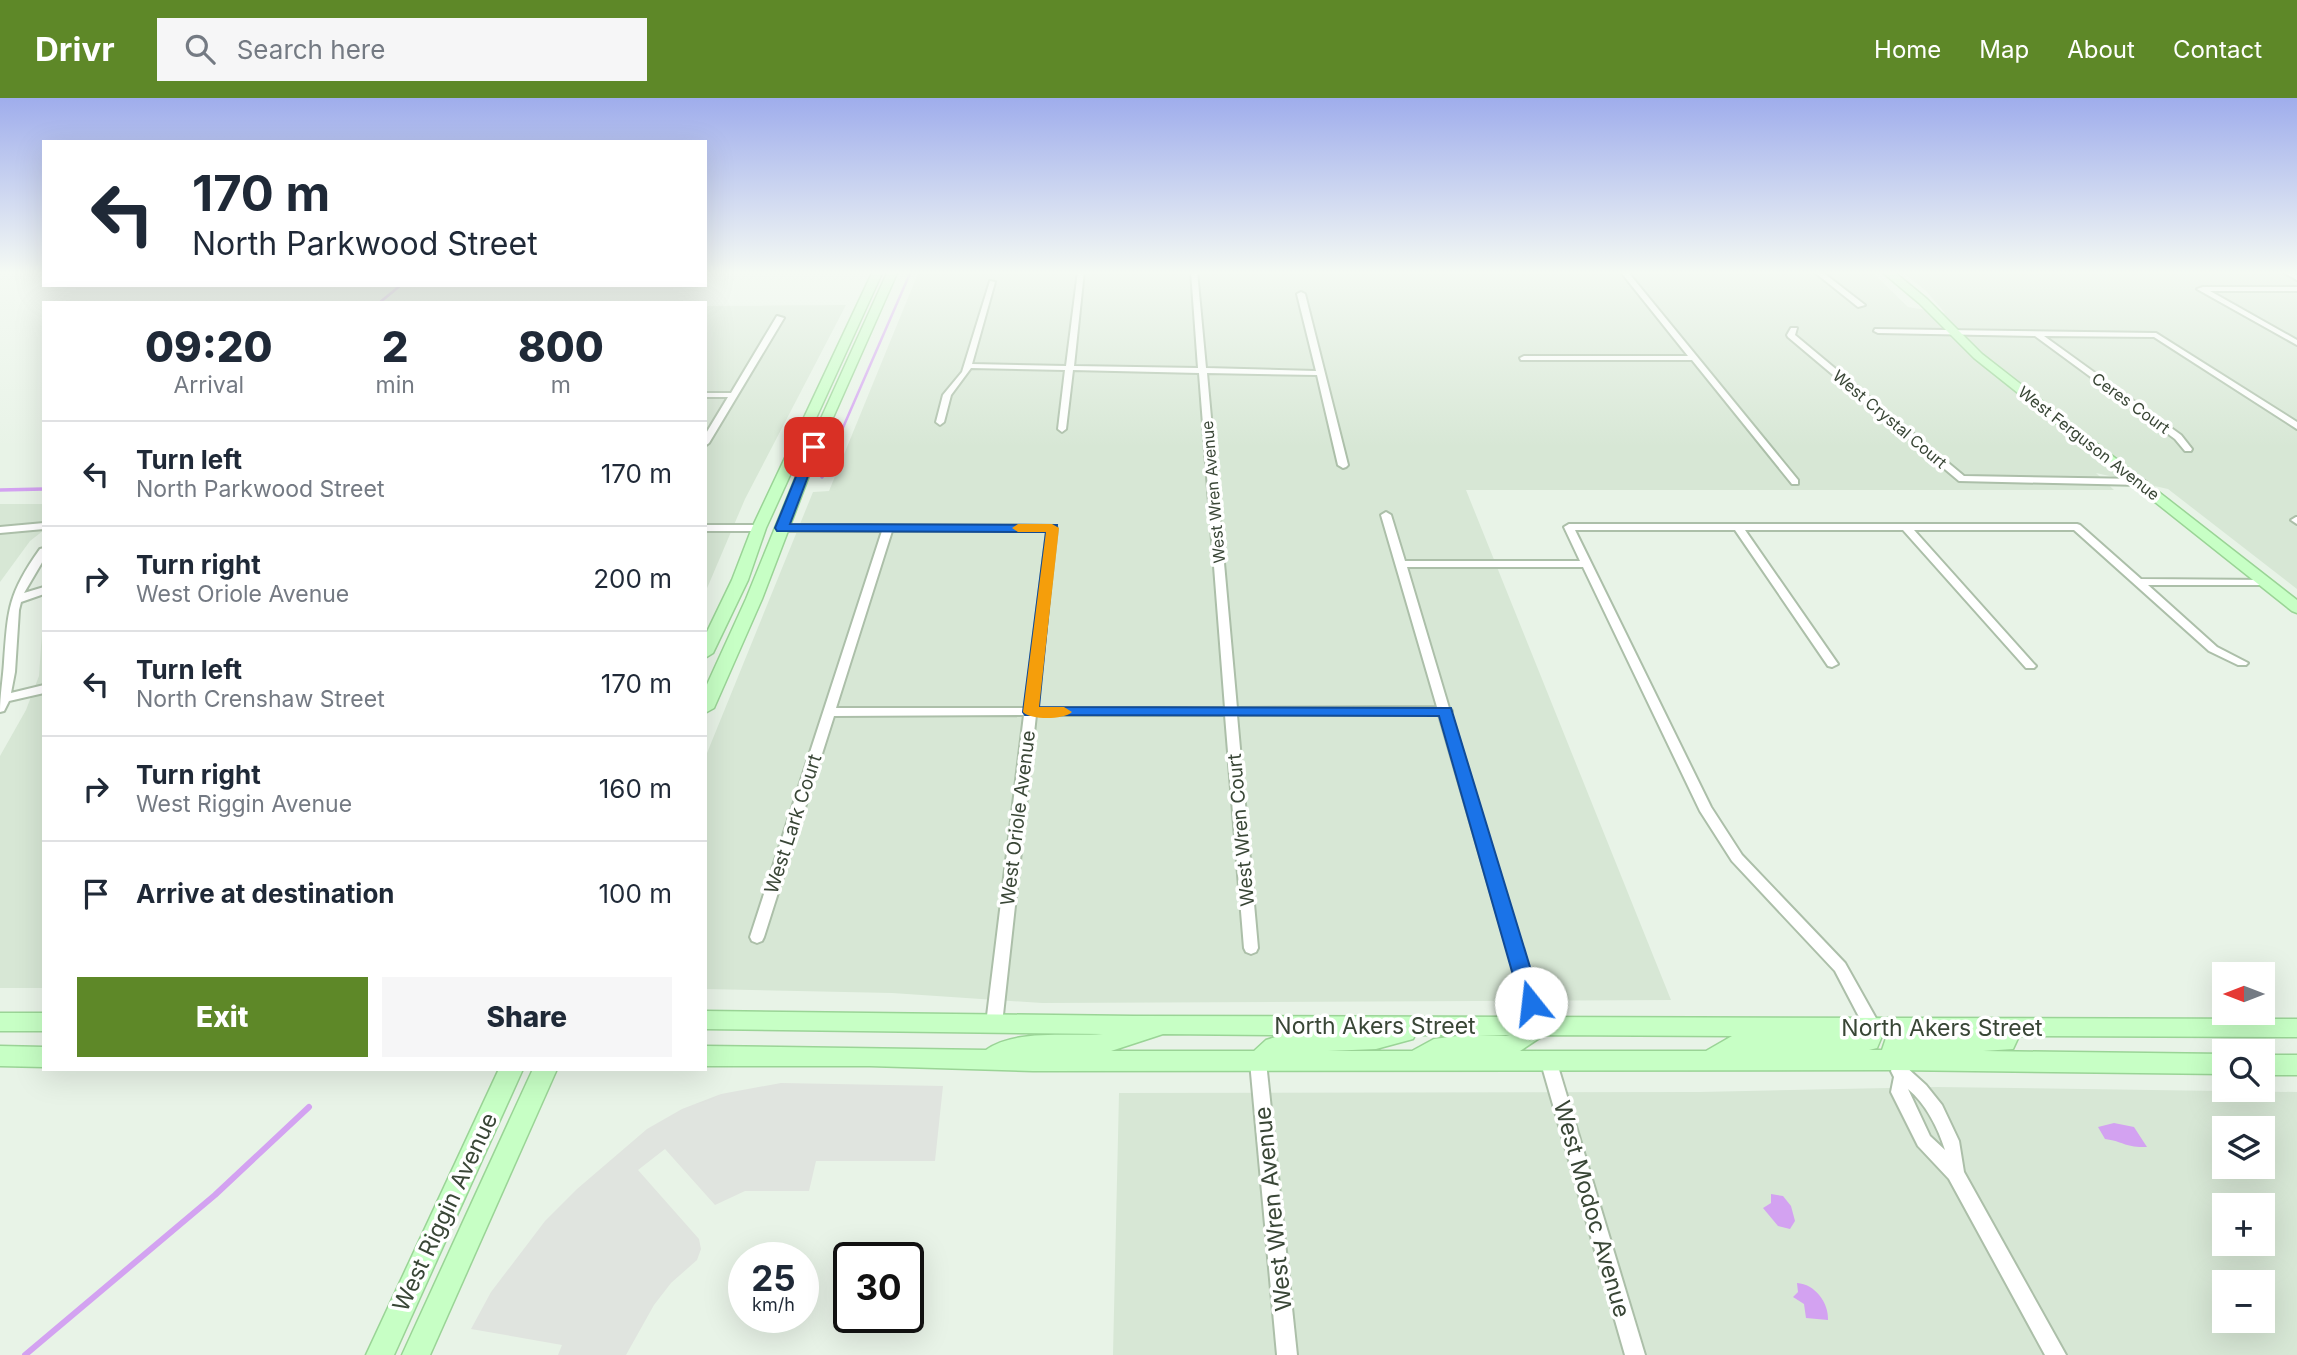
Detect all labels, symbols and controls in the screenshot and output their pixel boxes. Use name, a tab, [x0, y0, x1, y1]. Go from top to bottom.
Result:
search box	[157, 18, 647, 81]
text: Drivr	[35, 29, 115, 69]
icon: search	[181, 30, 219, 68]
text: Search here	[237, 34, 385, 65]
text: Home	[1874, 35, 1941, 64]
text: Map	[1979, 35, 2029, 64]
text: About	[2067, 35, 2135, 64]
text: Contact	[2173, 35, 2262, 64]
text: 170 m	[192, 164, 330, 223]
icon: left	[77, 168, 168, 259]
text: North Parkwood Street	[192, 224, 538, 263]
text: 09:20	[145, 321, 273, 372]
text: 2	[382, 321, 409, 372]
text: 800	[518, 321, 604, 372]
street label: West Crystal Court	[1829, 365, 1951, 473]
street label: Ceres Court	[2088, 368, 2174, 438]
text: Arrival	[173, 371, 244, 399]
text: min	[376, 371, 415, 399]
text: m	[551, 371, 571, 399]
street label: West Ferguson Avenue	[2014, 382, 2164, 504]
pin	[784, 417, 844, 477]
street label: West Wren Avenue	[1197, 420, 1229, 564]
icon: arrive	[795, 428, 833, 466]
text: Turn left	[136, 444, 242, 475]
icon: left	[77, 455, 115, 493]
text: 170 m	[601, 458, 672, 489]
text: North Parkwood Street	[136, 475, 384, 503]
text: Turn right	[136, 549, 261, 580]
icon: right	[77, 560, 115, 598]
text: 200 m	[593, 563, 672, 594]
text: West Oriole Avenue	[136, 580, 349, 608]
text: Turn left	[136, 654, 242, 685]
icon: left	[77, 665, 115, 703]
text: 170 m	[601, 668, 672, 699]
text: North Crenshaw Street	[136, 685, 385, 713]
street label: West Oriole Avenue	[996, 729, 1040, 907]
street label: West Lark Court	[760, 751, 826, 897]
street label: West Wren Court	[1223, 753, 1259, 907]
text: Turn right	[136, 759, 261, 790]
icon: right	[77, 770, 115, 808]
text: 160 m	[599, 773, 672, 804]
text: West Riggin Avenue	[136, 790, 352, 818]
icon: arrive	[77, 875, 115, 913]
text: Arrive at destination	[136, 878, 395, 909]
text: 100 m	[599, 878, 672, 909]
north arrow	[2212, 962, 2275, 1026]
map controls	[2212, 962, 2275, 1333]
position arrow	[1494, 966, 1568, 1040]
button: Exit	[77, 977, 368, 1057]
button: Share	[382, 977, 672, 1057]
street label: North Akers Street	[1274, 1012, 1476, 1040]
street label: North Akers Street	[1841, 1014, 2043, 1042]
button: search	[2212, 1039, 2275, 1102]
street label: West Modoc Avenue	[1548, 1098, 1636, 1320]
street label: West Wren Avenue	[1248, 1105, 1298, 1313]
street label: West Riggin Avenue	[387, 1108, 503, 1316]
button: layers	[2212, 1116, 2275, 1179]
button: +	[2212, 1193, 2275, 1256]
speed limit sign: 30	[833, 1242, 924, 1333]
text: 25	[751, 1257, 796, 1299]
button: −	[2212, 1270, 2275, 1333]
text: km/h	[752, 1294, 795, 1315]

